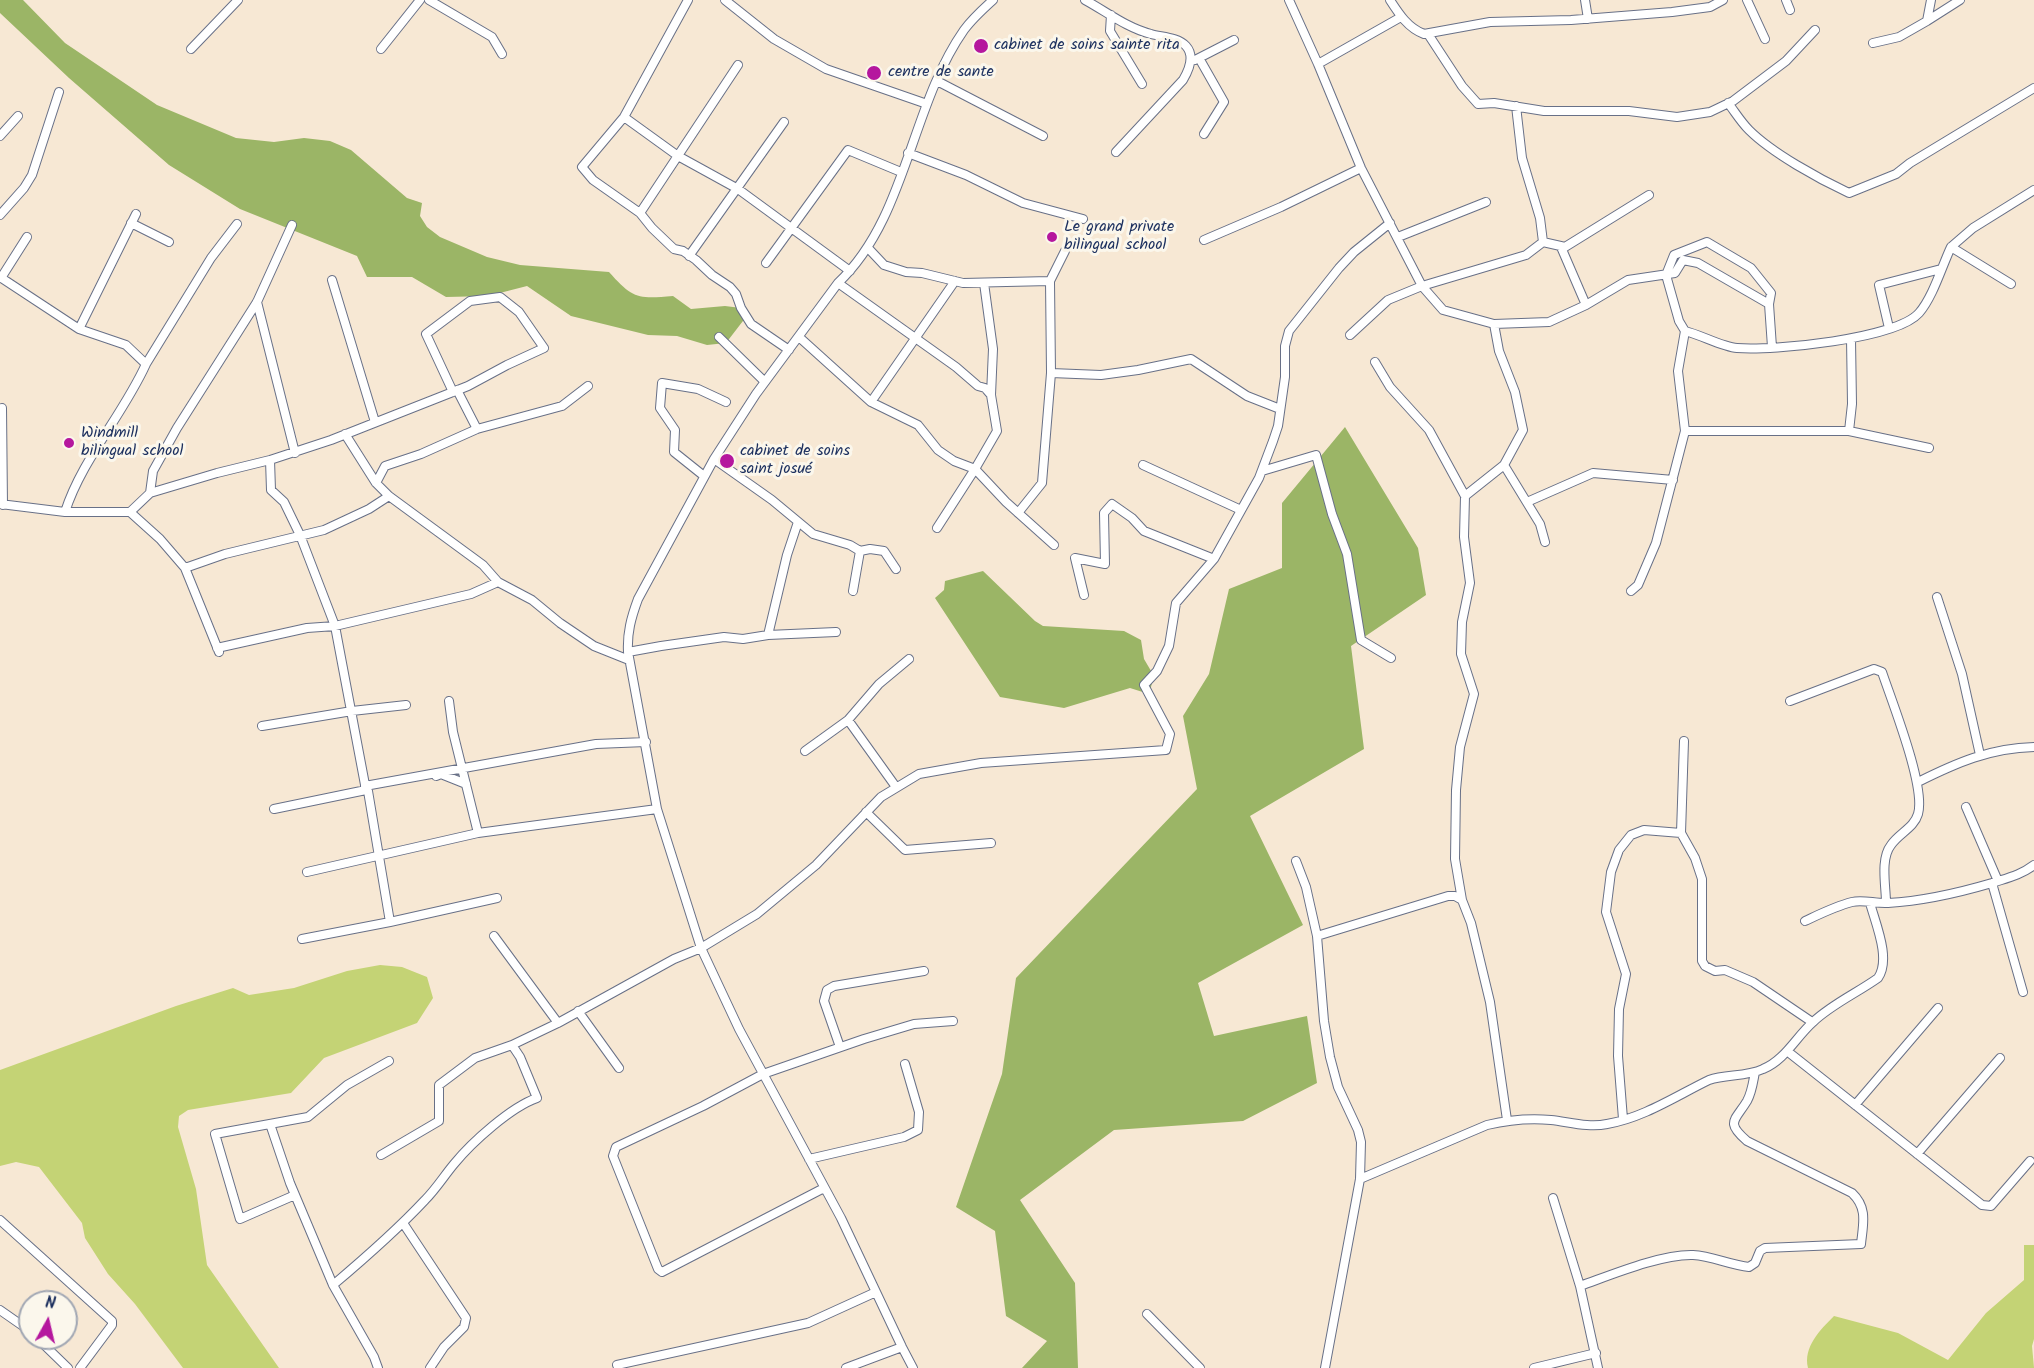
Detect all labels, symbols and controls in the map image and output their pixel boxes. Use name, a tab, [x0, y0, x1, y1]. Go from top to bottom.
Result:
place label: cabinet de soins sainte rita	[994, 36, 1180, 56]
marker: cabinet de soins sainte rita	[972, 37, 990, 55]
place label: centre de sante	[888, 63, 994, 83]
marker: centre de sante	[865, 64, 883, 82]
place label: Le grand private bilingual school	[1064, 218, 1174, 256]
marker: Le grand private bilingual school	[1045, 230, 1059, 244]
place label: Windmill bilingual school	[81, 424, 184, 462]
marker: Windmill bilingual school	[62, 436, 76, 450]
place label: cabinet de soins saint josué	[740, 442, 850, 480]
marker: cabinet de soins saint josué	[718, 452, 736, 470]
north arrow	[18, 1290, 78, 1350]
text: N	[44, 1291, 57, 1317]

